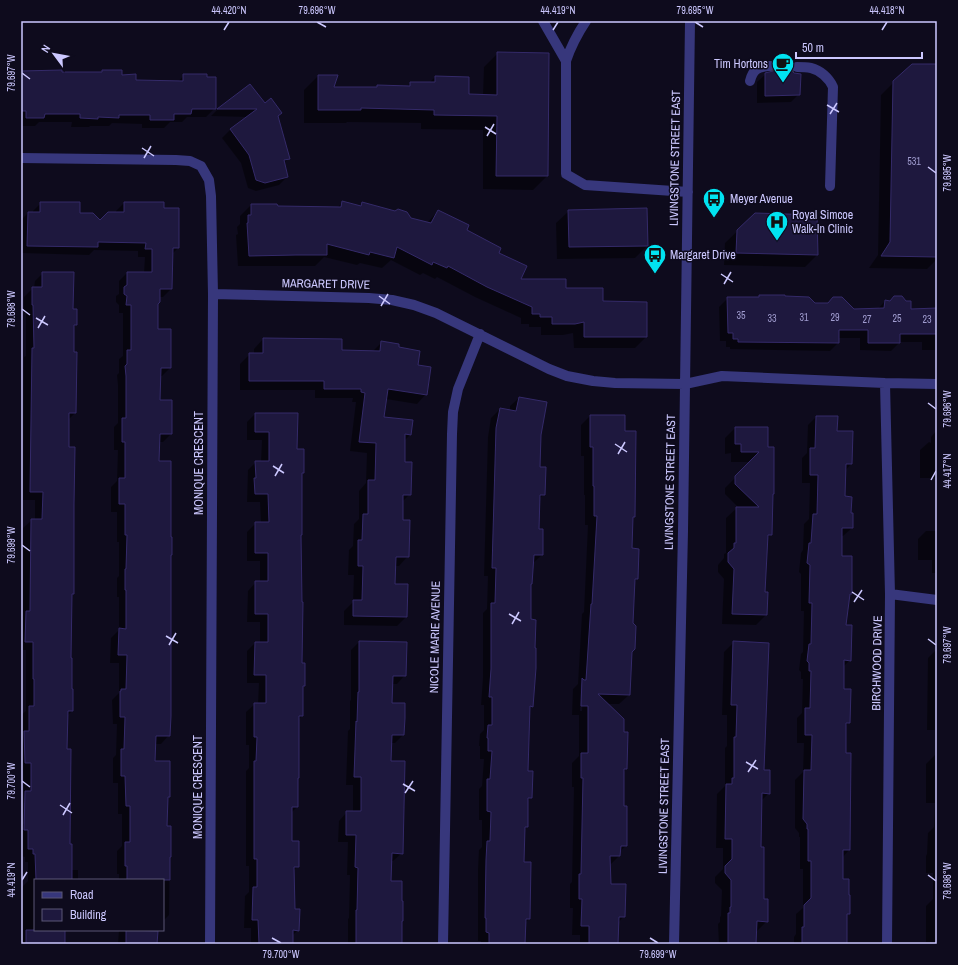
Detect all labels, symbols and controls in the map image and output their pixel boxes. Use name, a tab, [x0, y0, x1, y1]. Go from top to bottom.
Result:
text: 44.420°N	[212, 4, 247, 17]
text: 79.696°W	[299, 4, 336, 17]
text: 44.419°N	[541, 4, 576, 17]
text: 79.695°W	[677, 4, 714, 17]
text: 44.418°N	[870, 4, 905, 17]
north arrow	[34, 34, 74, 74]
scale bar	[796, 34, 922, 60]
text: 50 m	[802, 40, 824, 56]
text: N	[38, 42, 53, 55]
cafe icon: Tim Hortons	[770, 51, 796, 84]
text: 79.697°W	[5, 54, 18, 91]
place label: Tim Hortons	[714, 56, 768, 72]
street label: LIVINGSTONE STREET EAST	[666, 90, 684, 226]
text: 79.695°W	[941, 154, 954, 191]
house number: 531	[907, 155, 921, 168]
bus stop icon: Meyer Avenue	[701, 186, 727, 219]
place label: Meyer Avenue	[730, 191, 793, 207]
place label: Royal Simcoe Walk-In Clinic	[792, 207, 853, 237]
hospital icon: Royal Simcoe Walk-In Clinic	[764, 209, 790, 242]
bus stop icon: Margaret Drive	[642, 242, 668, 275]
place label: Margaret Drive	[670, 247, 736, 263]
street label: MARGARET DRIVE	[282, 275, 370, 293]
text: 79.698°W	[5, 290, 18, 327]
house number: 35	[736, 309, 746, 322]
house number: 31	[799, 311, 809, 324]
house number: 29	[830, 311, 840, 324]
house number: 33	[767, 312, 777, 325]
house number: 25	[892, 312, 902, 325]
house number: 27	[862, 313, 872, 326]
house number: 23	[922, 313, 932, 326]
text: 79.696°W	[941, 390, 954, 427]
street label: MONIQUE CRESCENT	[191, 411, 207, 515]
street label: LIVINGSTONE STREET EAST	[661, 414, 679, 550]
text: 44.417°N	[941, 453, 954, 489]
text: 79.699°W	[5, 526, 18, 563]
street label: NICOLE MARIE AVENUE	[426, 581, 444, 693]
street label: BIRCHWOOD DRIVE	[868, 615, 886, 711]
text: 79.697°W	[941, 626, 954, 663]
street label: MONIQUE CRESCENT	[190, 735, 206, 839]
street label: LIVINGSTONE STREET EAST	[655, 738, 673, 874]
text: 79.700°W	[5, 762, 18, 799]
text: 44.419°N	[5, 862, 18, 898]
text: 79.698°W	[941, 862, 954, 899]
legend	[34, 879, 164, 931]
text: Road	[70, 887, 94, 903]
text: Building	[70, 907, 107, 923]
text: 79.700°W	[263, 948, 300, 961]
text: 79.699°W	[640, 948, 677, 961]

